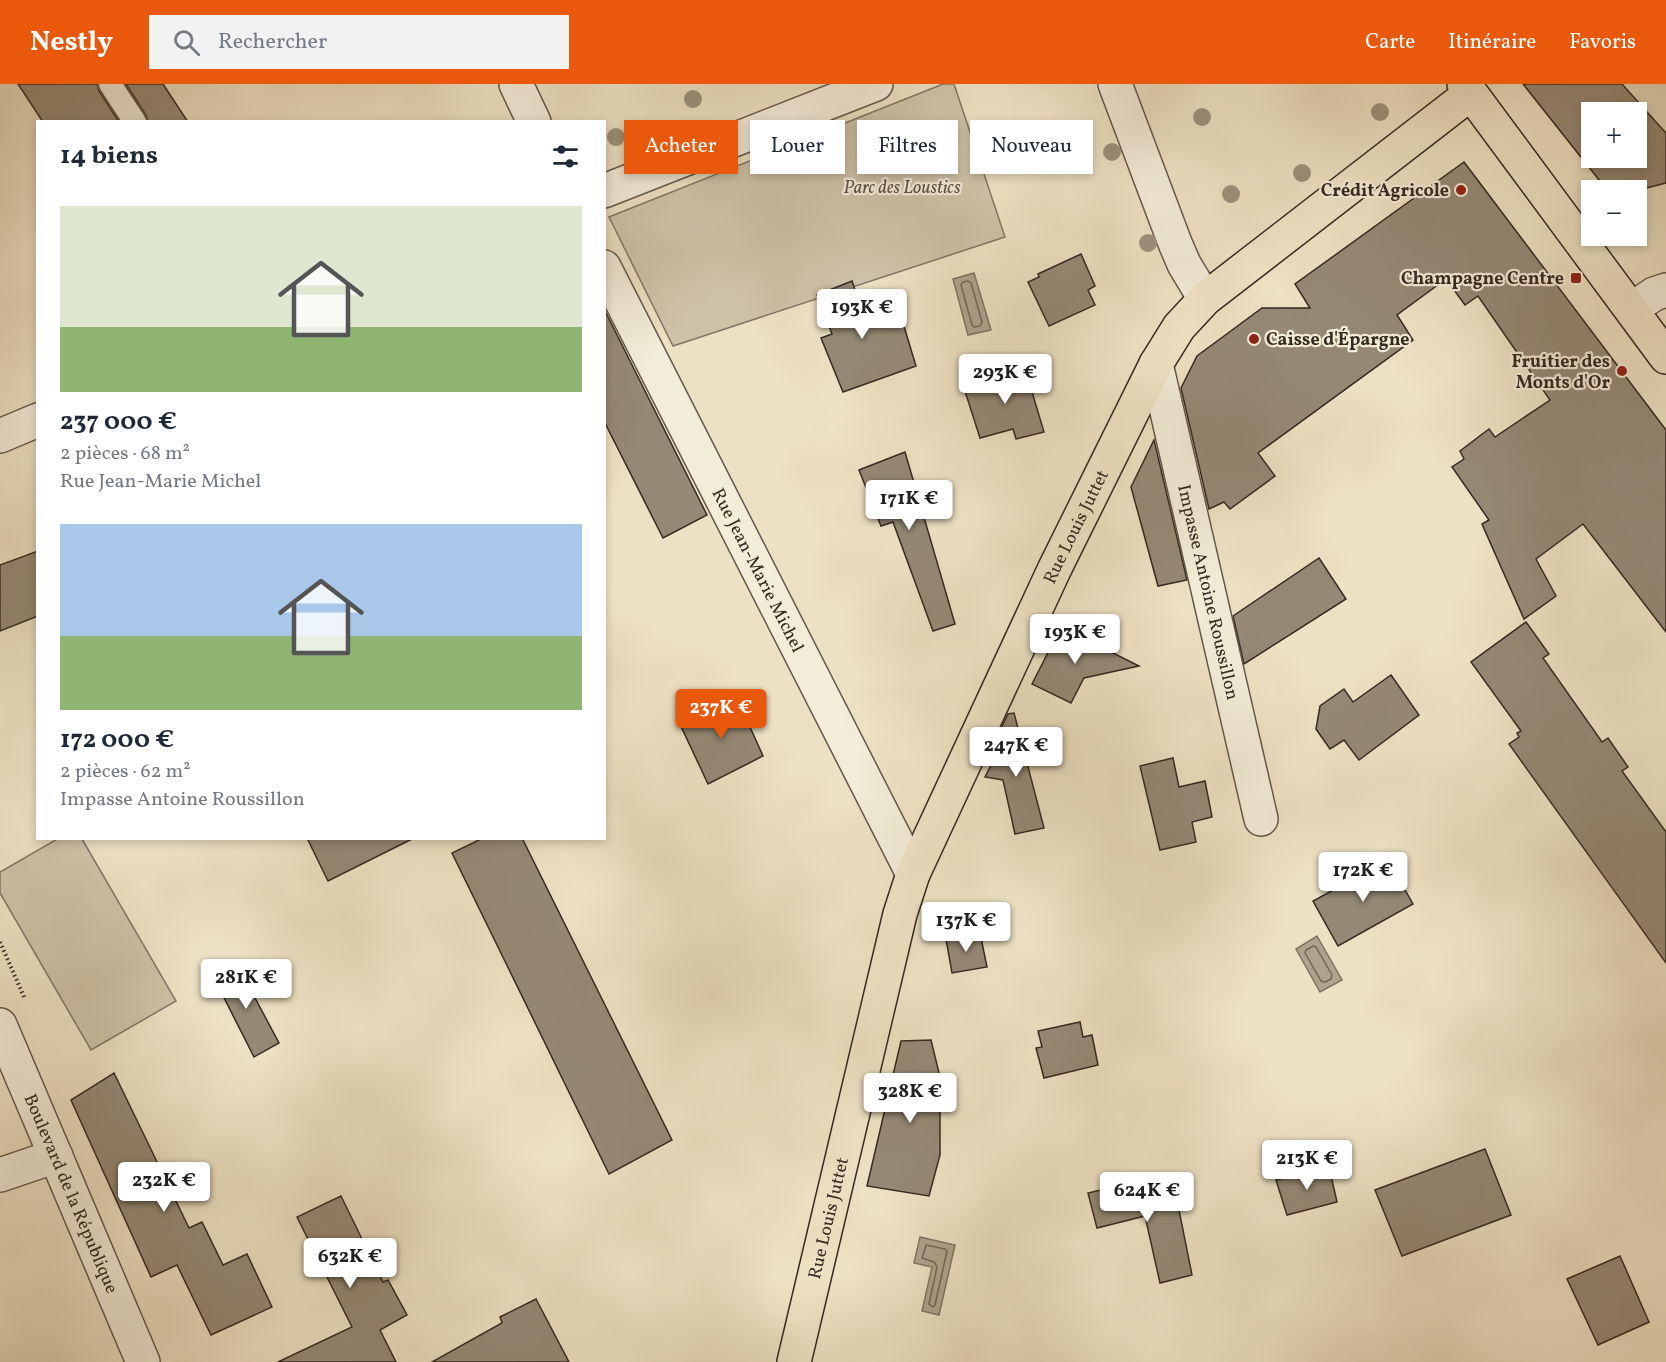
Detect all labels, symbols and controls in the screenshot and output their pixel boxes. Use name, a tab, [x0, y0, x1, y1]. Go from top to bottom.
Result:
search box	[149, 15, 569, 69]
text: Nestly	[30, 23, 113, 62]
icon: search	[170, 26, 203, 59]
text: Rechercher	[218, 27, 327, 58]
text: Carte	[1365, 28, 1415, 57]
text: Itinéraire	[1448, 28, 1536, 57]
text: Favoris	[1569, 28, 1636, 57]
map controls	[1581, 102, 1647, 246]
button: +	[1581, 102, 1647, 168]
chip: Acheter	[624, 120, 738, 174]
chip: Louer	[750, 120, 845, 174]
chip: Filtres	[857, 120, 958, 174]
chip: Nouveau	[970, 120, 1093, 174]
text: 14 biens	[60, 138, 158, 174]
icon: filters	[549, 140, 582, 173]
park label: Parc des Loustics	[844, 176, 961, 201]
place label: Crédit Agricole	[1321, 179, 1449, 204]
button: −	[1581, 180, 1647, 246]
marker: Crédit Agricole	[1454, 183, 1468, 197]
icon: home	[267, 245, 375, 353]
place label: Champagne Centre	[1401, 267, 1564, 292]
marker: Champagne Centre	[1569, 271, 1583, 285]
pin: 193K €	[813, 289, 911, 340]
text: 193K €	[831, 294, 893, 322]
place label: Caisse d'Épargne	[1266, 328, 1410, 353]
marker: Caisse d'Épargne	[1247, 332, 1261, 346]
place label: Fruitier des Monts d'Or	[1512, 350, 1610, 396]
pin: 293K €	[956, 354, 1054, 405]
text: 293K €	[973, 359, 1037, 387]
marker: Fruitier des Monts d'Or	[1615, 364, 1629, 378]
text: 237 000 €	[60, 404, 177, 440]
text: 2 pièces · 68 m²	[60, 440, 190, 468]
street label: Rue Louis Juttet	[1038, 466, 1116, 588]
text: Rue Jean-Marie Michel	[60, 468, 261, 496]
pin: 171K €	[860, 480, 958, 531]
street label: Impasse Antoine Roussillon	[1170, 482, 1244, 703]
street label: Rue Jean-Marie Michel	[705, 484, 809, 657]
text: 171K €	[880, 485, 938, 513]
icon: home	[267, 563, 375, 671]
pin: 193K €	[1026, 614, 1124, 665]
text: 193K €	[1044, 619, 1106, 647]
pin: 237K €	[672, 689, 770, 740]
text: 237K €	[689, 694, 753, 722]
text: 172 000 €	[60, 722, 174, 758]
pin: 247K €	[967, 727, 1065, 778]
text: 247K €	[984, 732, 1048, 760]
text: 2 pièces · 62 m²	[60, 758, 191, 786]
text: Impasse Antoine Roussillon	[60, 786, 305, 814]
pin: 172K €	[1314, 852, 1412, 903]
text: 172K €	[1332, 857, 1394, 885]
pin: 137K €	[917, 902, 1015, 953]
text: 137K €	[935, 907, 997, 935]
pin: 281K €	[197, 959, 295, 1010]
text: 281K €	[215, 964, 277, 992]
pin: 328K €	[861, 1073, 959, 1124]
text: 328K €	[878, 1078, 942, 1106]
street label: Boulevard de la République	[17, 1090, 124, 1298]
pin: 213K €	[1258, 1140, 1356, 1191]
text: 213K €	[1276, 1145, 1338, 1173]
street label: Rue Louis Juttet	[803, 1155, 856, 1282]
pin: 232K €	[115, 1162, 213, 1213]
text: 232K €	[132, 1167, 196, 1195]
pin: 624K €	[1098, 1172, 1196, 1223]
text: 624K €	[1114, 1177, 1180, 1205]
pin: 632K €	[301, 1238, 399, 1289]
text: 632K €	[318, 1243, 382, 1271]

